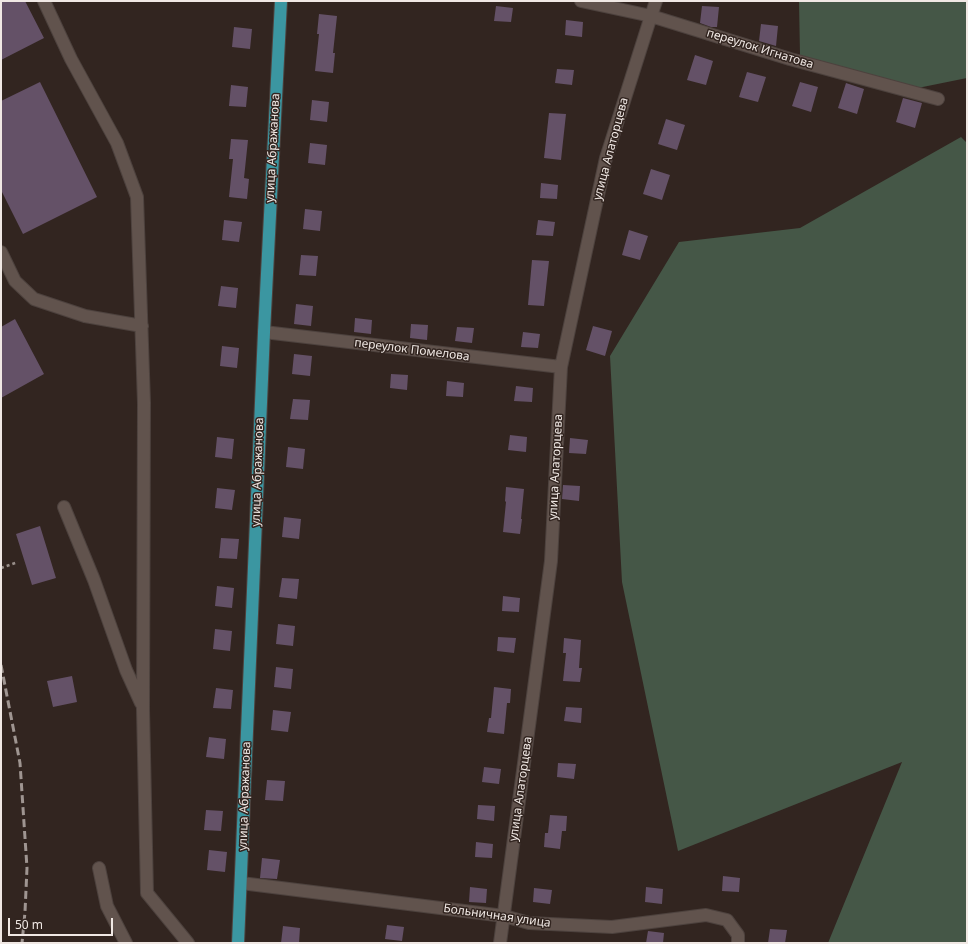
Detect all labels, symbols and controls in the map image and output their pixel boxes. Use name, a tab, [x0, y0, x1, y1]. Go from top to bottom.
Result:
street label: переулок Игнатова	[705, 26, 815, 72]
street label: улица Абражанова	[263, 93, 283, 203]
street label: улица Алаторцева	[590, 96, 632, 202]
street label: переулок Помелова	[354, 336, 470, 364]
street label: улица Алаторцева	[546, 414, 566, 520]
street label: улица Абражанова	[249, 417, 267, 527]
street label: улица Алаторцева	[507, 736, 535, 842]
street label: улица Абражанова	[236, 741, 254, 851]
street label: Больничная улица	[442, 901, 552, 931]
scale bar	[10, 910, 115, 936]
text: 50 m	[15, 916, 43, 933]

